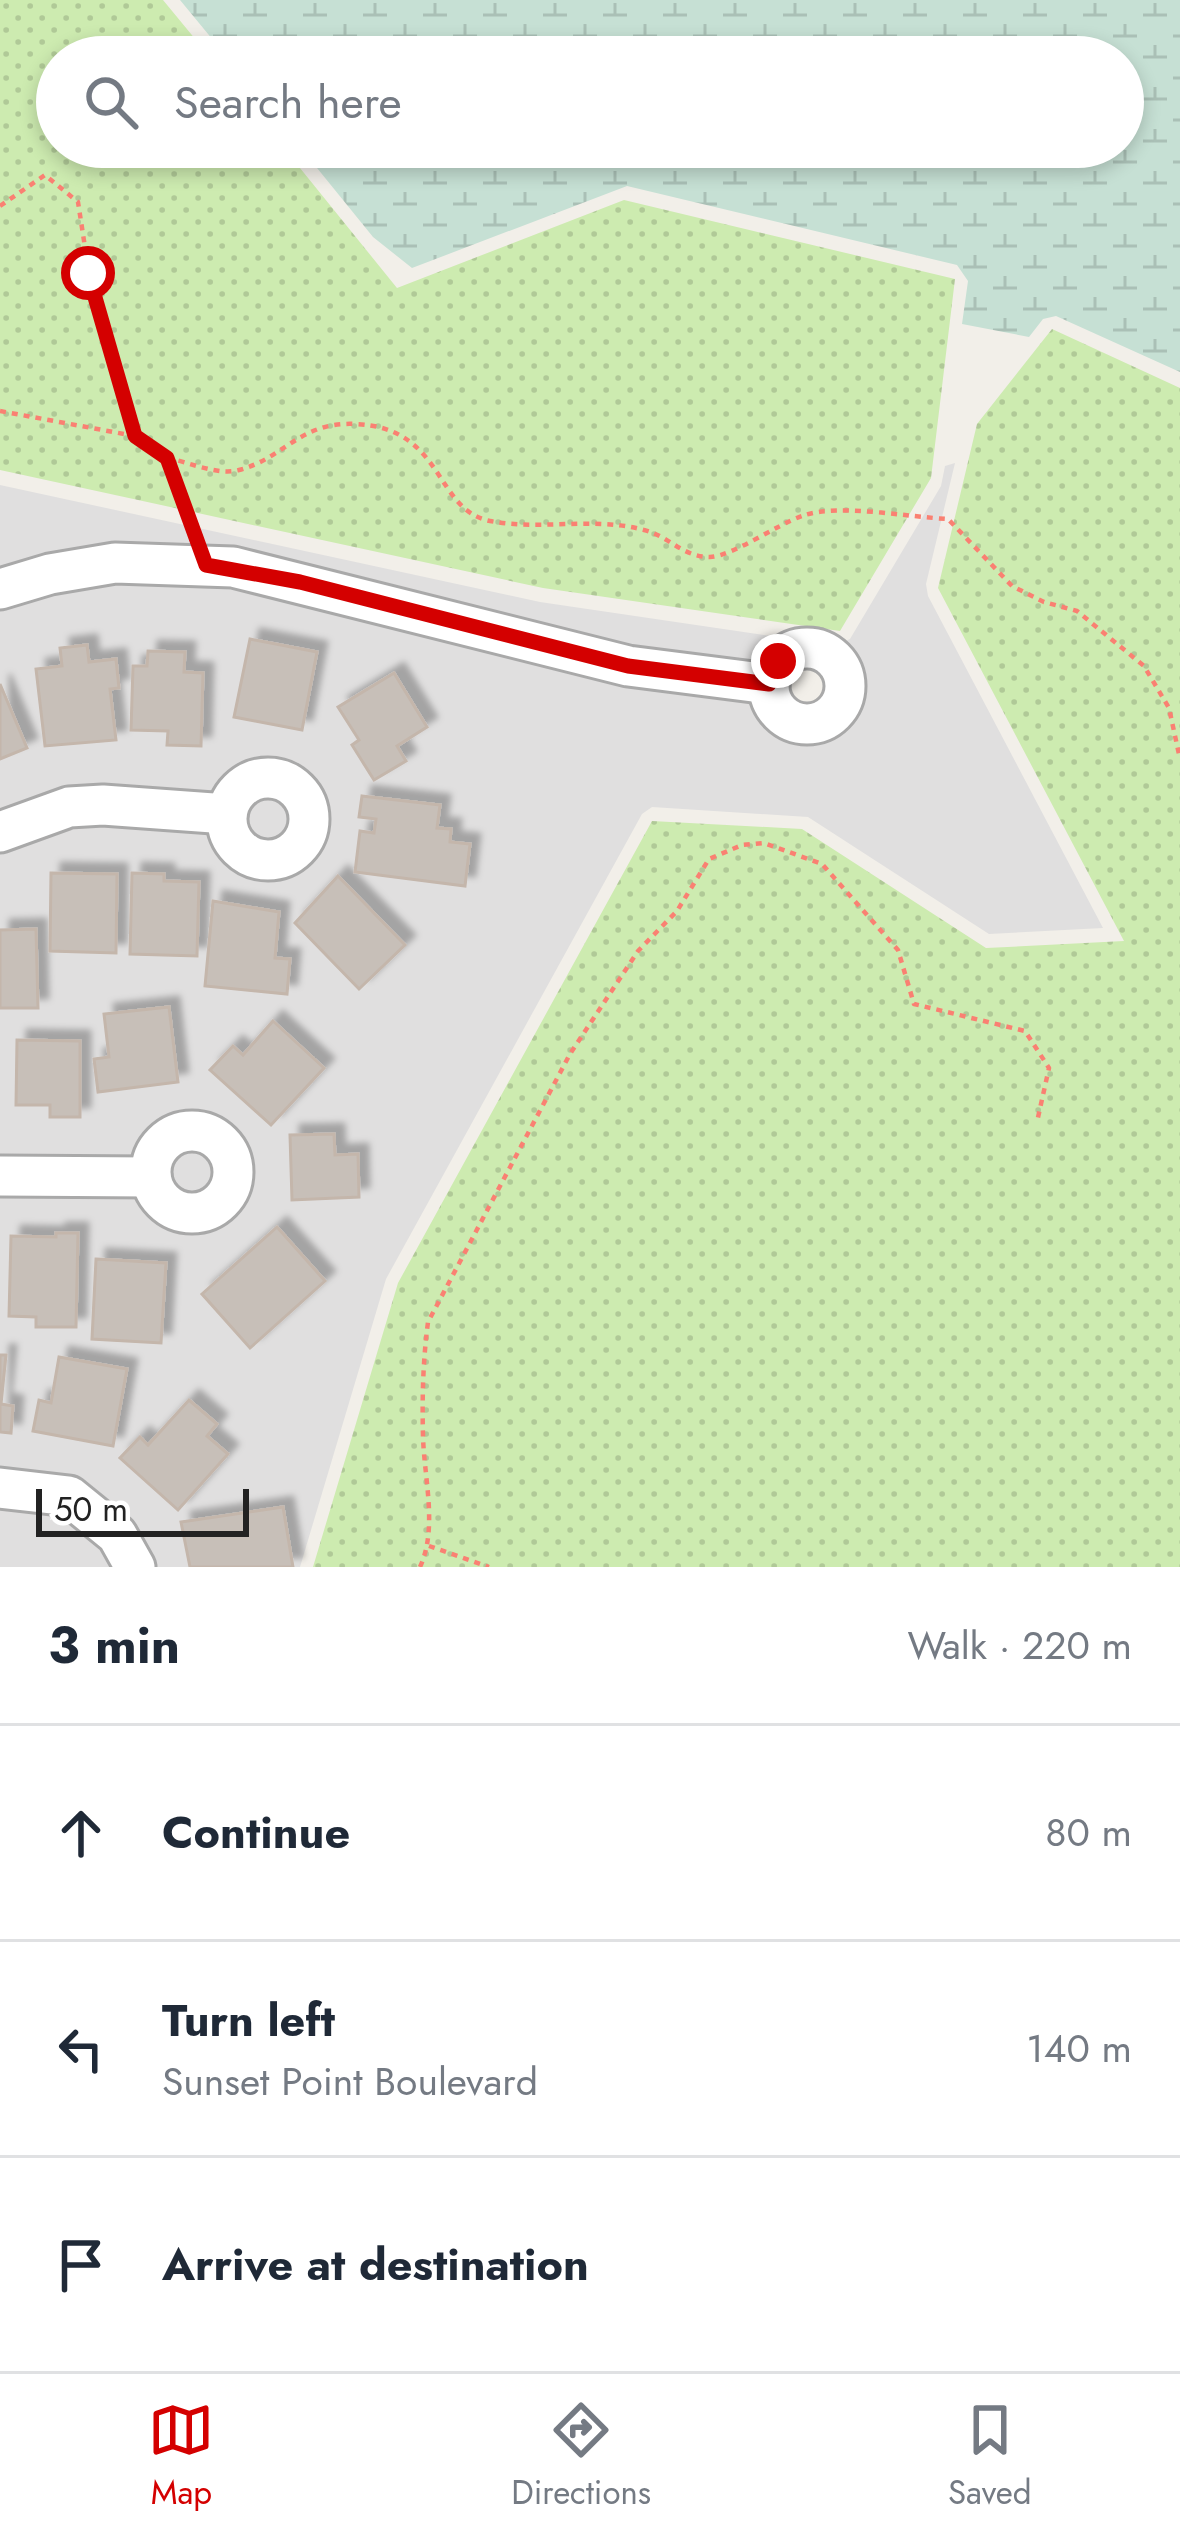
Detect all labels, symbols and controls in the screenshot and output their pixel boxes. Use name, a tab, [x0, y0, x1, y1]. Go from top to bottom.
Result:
search box	[36, 36, 1144, 168]
icon: search	[78, 69, 144, 135]
text: Search here	[174, 70, 402, 135]
route start	[61, 246, 115, 300]
route end	[751, 634, 805, 688]
scale bar	[36, 1483, 249, 1536]
text: 50 m	[54, 1486, 128, 1533]
text: 3 min	[48, 1608, 180, 1682]
text: Walk · 220 m	[907, 1617, 1132, 1674]
icon: ahead	[48, 1800, 114, 1866]
text: Continue	[162, 1800, 350, 1865]
text: 80 m	[1045, 1804, 1132, 1861]
text: Turn left	[162, 1988, 335, 2053]
icon: left	[48, 2016, 114, 2082]
text: 140 m	[1026, 2020, 1132, 2077]
text: Sunset Point Boulevard	[162, 2053, 538, 2110]
icon: arrive	[48, 2232, 114, 2298]
text: Arrive at destination	[162, 2232, 589, 2297]
tab: Map	[148, 2397, 214, 2516]
tab: Directions	[511, 2397, 651, 2516]
tab: Saved	[948, 2397, 1032, 2516]

